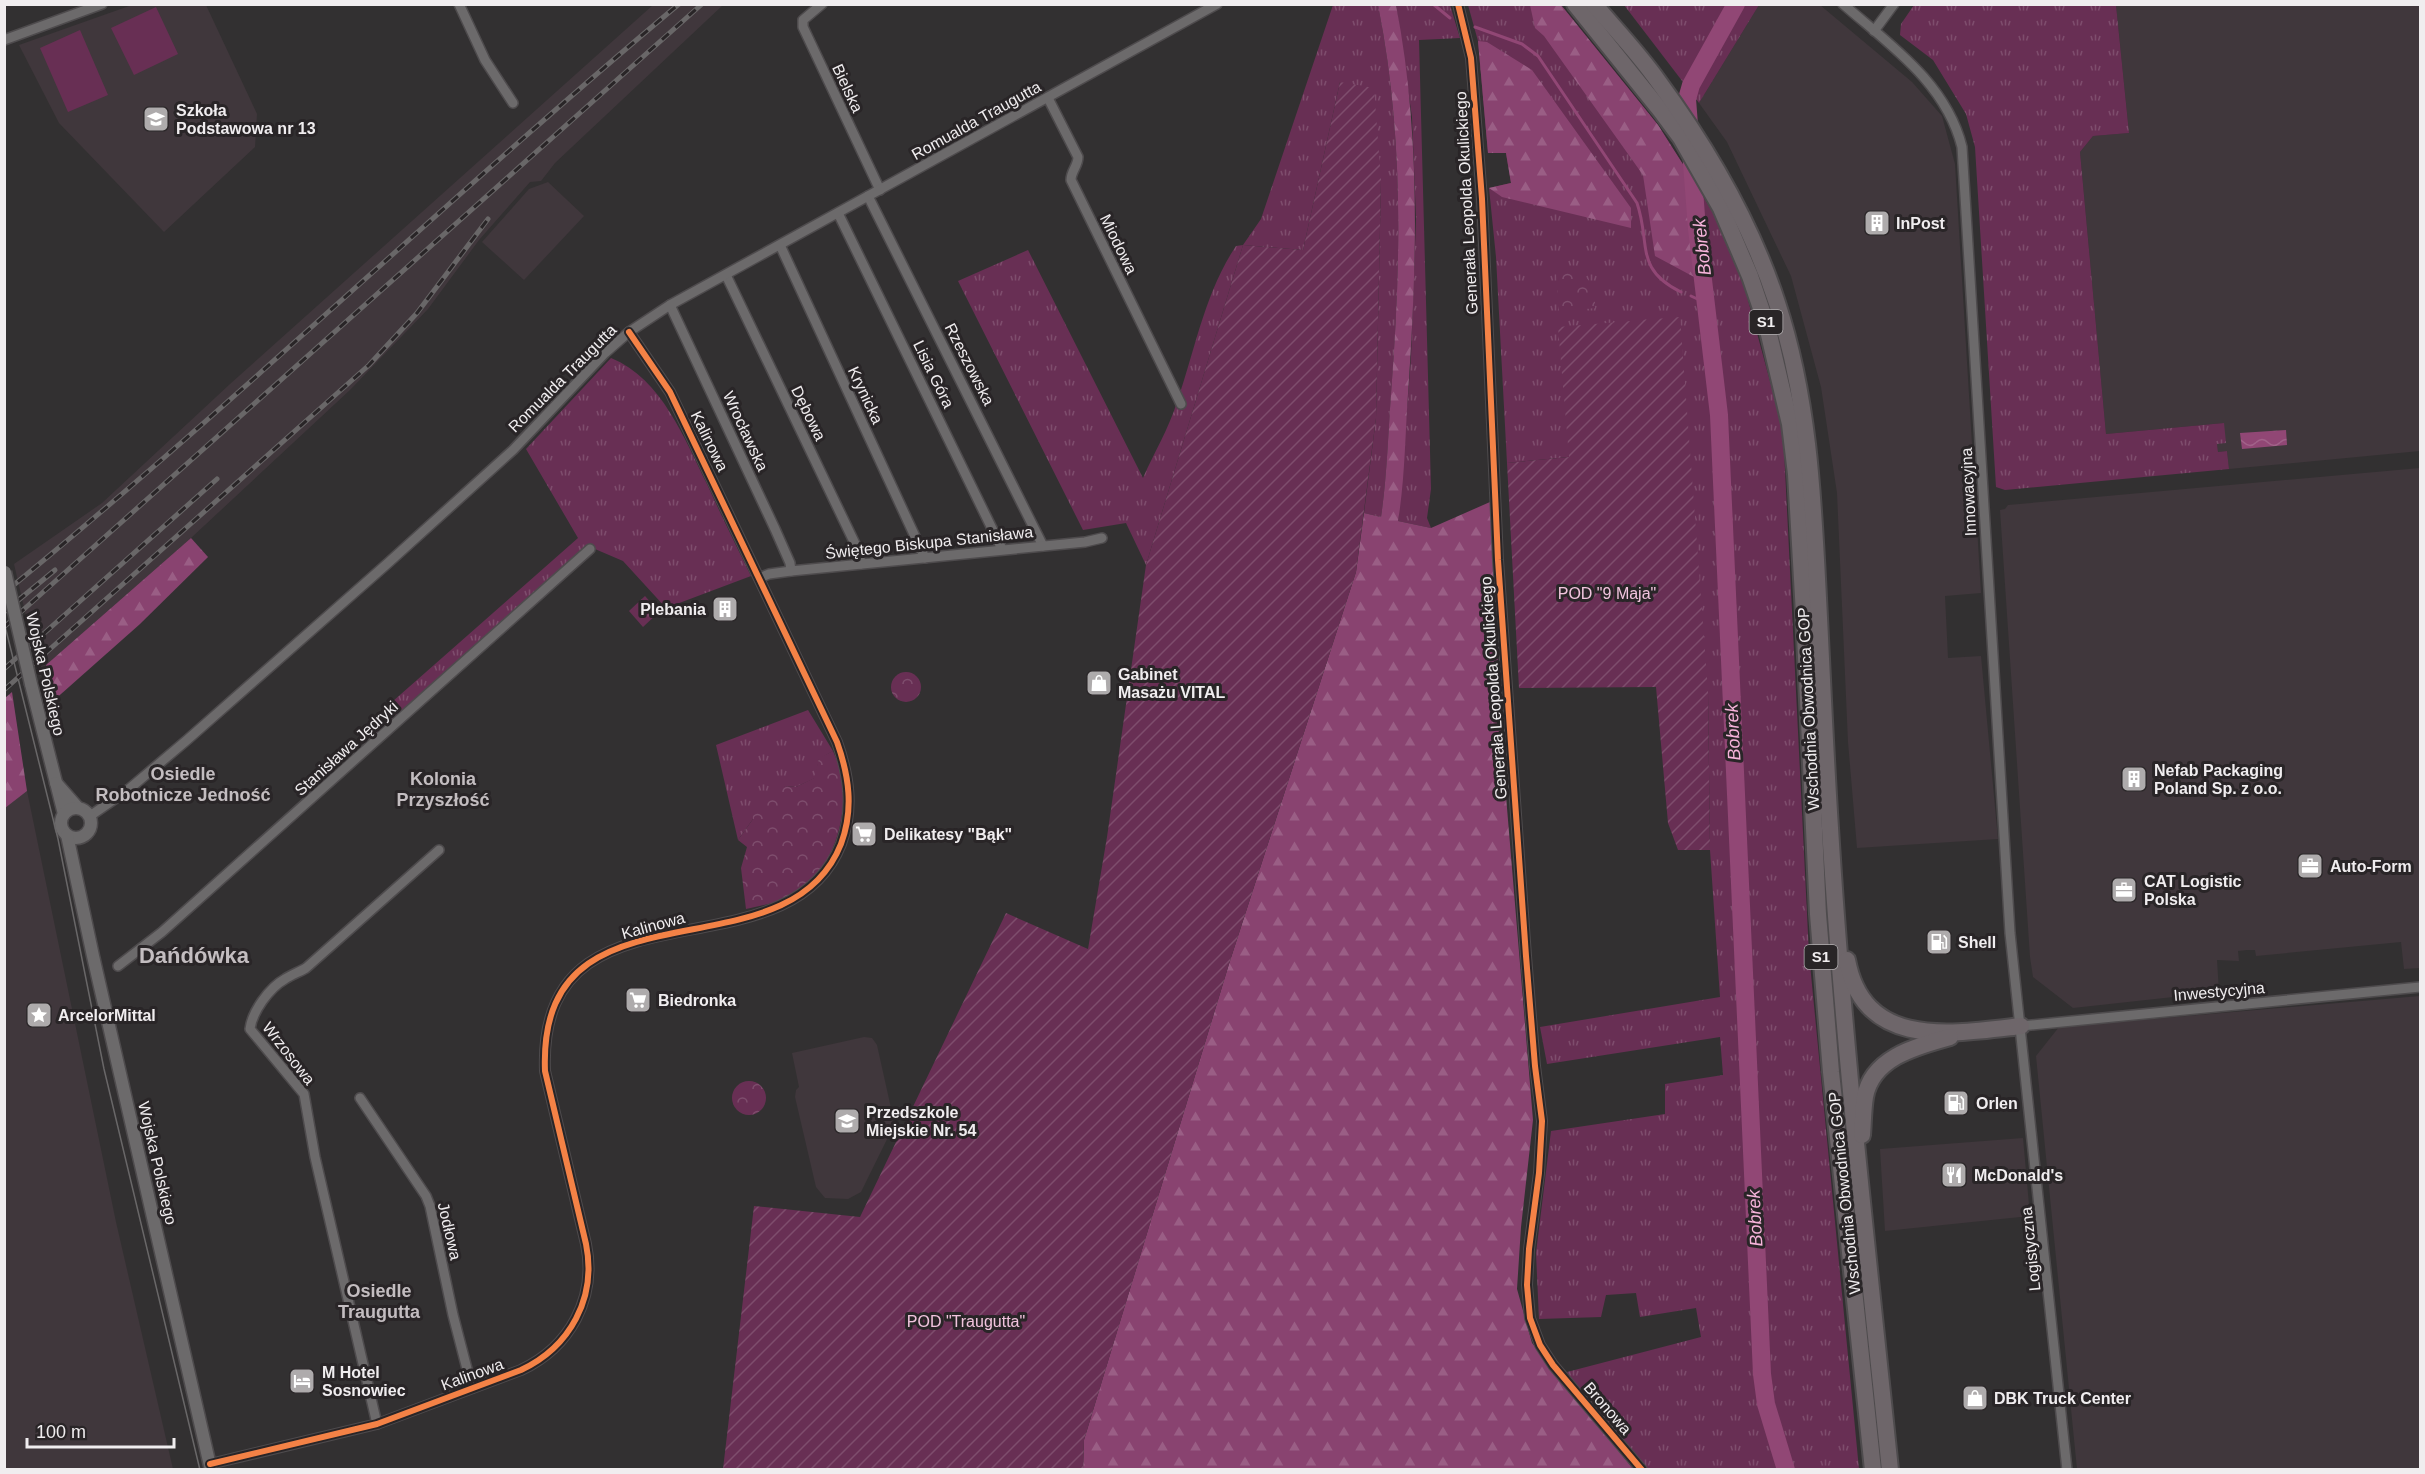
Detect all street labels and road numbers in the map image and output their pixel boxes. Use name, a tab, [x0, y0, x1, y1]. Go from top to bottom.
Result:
street label: Bielska	[829, 61, 866, 115]
street label: Romualda Traugutta	[909, 78, 1044, 163]
street label: Generała Leopolda Okulickiego	[1452, 91, 1481, 315]
street label: Miodowa	[1097, 212, 1140, 277]
road number: S1	[1750, 310, 1782, 334]
street label: Rzeszowska	[942, 320, 998, 408]
street label: Romualda Traugutta	[505, 321, 620, 436]
street label: Lisia Góra	[910, 338, 957, 411]
street label: Krynicka	[845, 364, 886, 427]
street label: Dębowa	[788, 383, 829, 443]
street label: Wrocławska	[720, 389, 771, 474]
street label: Kalinowa	[688, 408, 731, 474]
street label: Innowacyjna	[1958, 447, 1979, 537]
street label: Świętego Biskupa Stanisława	[824, 522, 1034, 562]
street label: Generała Leopolda Okulickiego	[1477, 576, 1510, 800]
street label: Wschodnia Obwodnica GOP	[1795, 607, 1822, 811]
street label: Wojska Polskiego	[23, 611, 68, 738]
street label: Stanisława Jędryki	[291, 698, 401, 799]
street label: Kalinowa	[620, 909, 687, 942]
road number: S1	[1804, 945, 1838, 969]
street label: Inwestycyjna	[2173, 979, 2266, 1004]
street label: Wrzosowa	[259, 1019, 318, 1088]
street label: Wschodnia Obwodnica GOP	[1825, 1091, 1864, 1295]
street label: Wojska Polskiego	[135, 1100, 180, 1227]
street label: Jodłowa	[435, 1201, 464, 1262]
street label: Logistyczna	[2018, 1206, 2043, 1292]
street label: Kalinowa	[439, 1355, 506, 1394]
street label: Bronowa	[1580, 1379, 1635, 1438]

